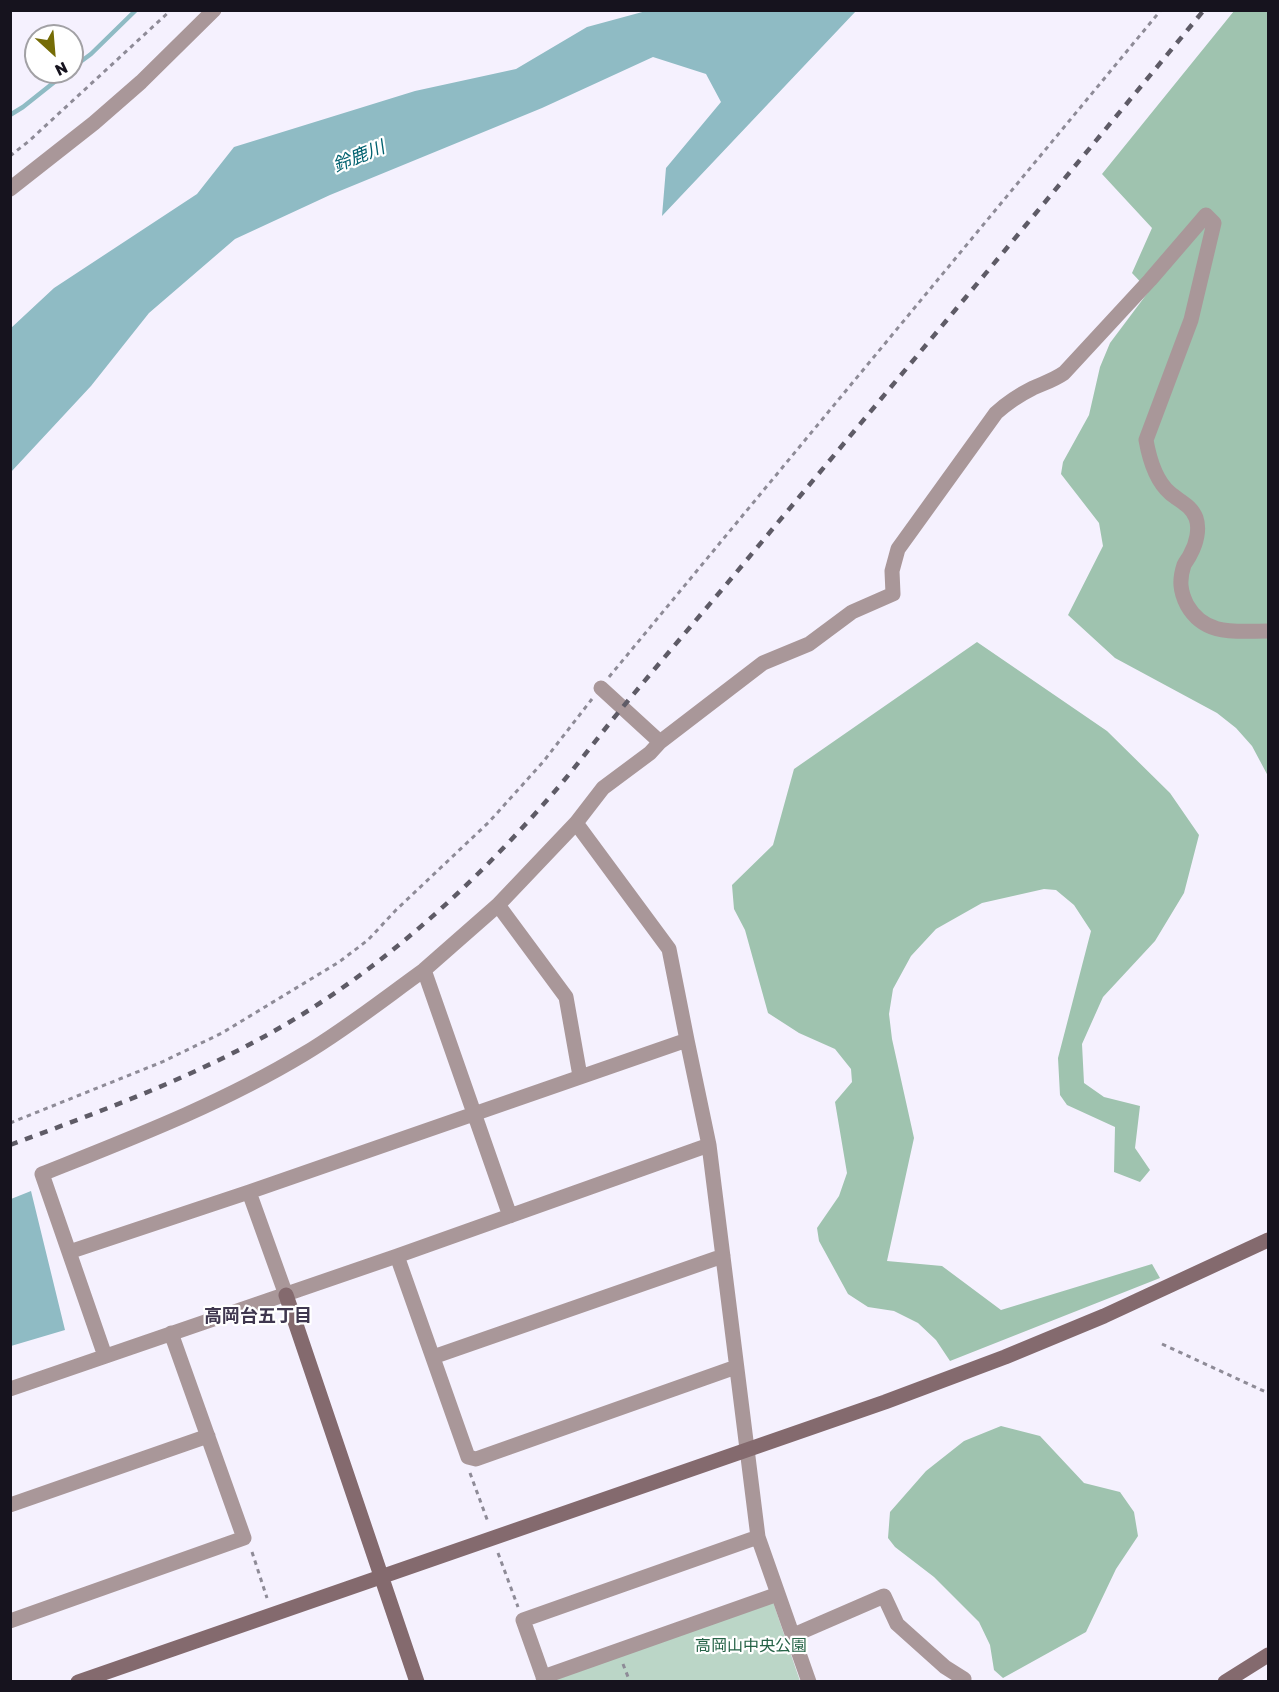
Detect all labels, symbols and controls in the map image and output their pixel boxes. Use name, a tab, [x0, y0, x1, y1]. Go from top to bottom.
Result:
north arrow	[24, 24, 84, 84]
text: N	[52, 58, 71, 80]
water label: 鈴鹿川	[330, 137, 388, 177]
district label: 高岡台五丁目	[204, 1306, 312, 1328]
park label: 高岡山中央公園	[695, 1636, 807, 1656]

